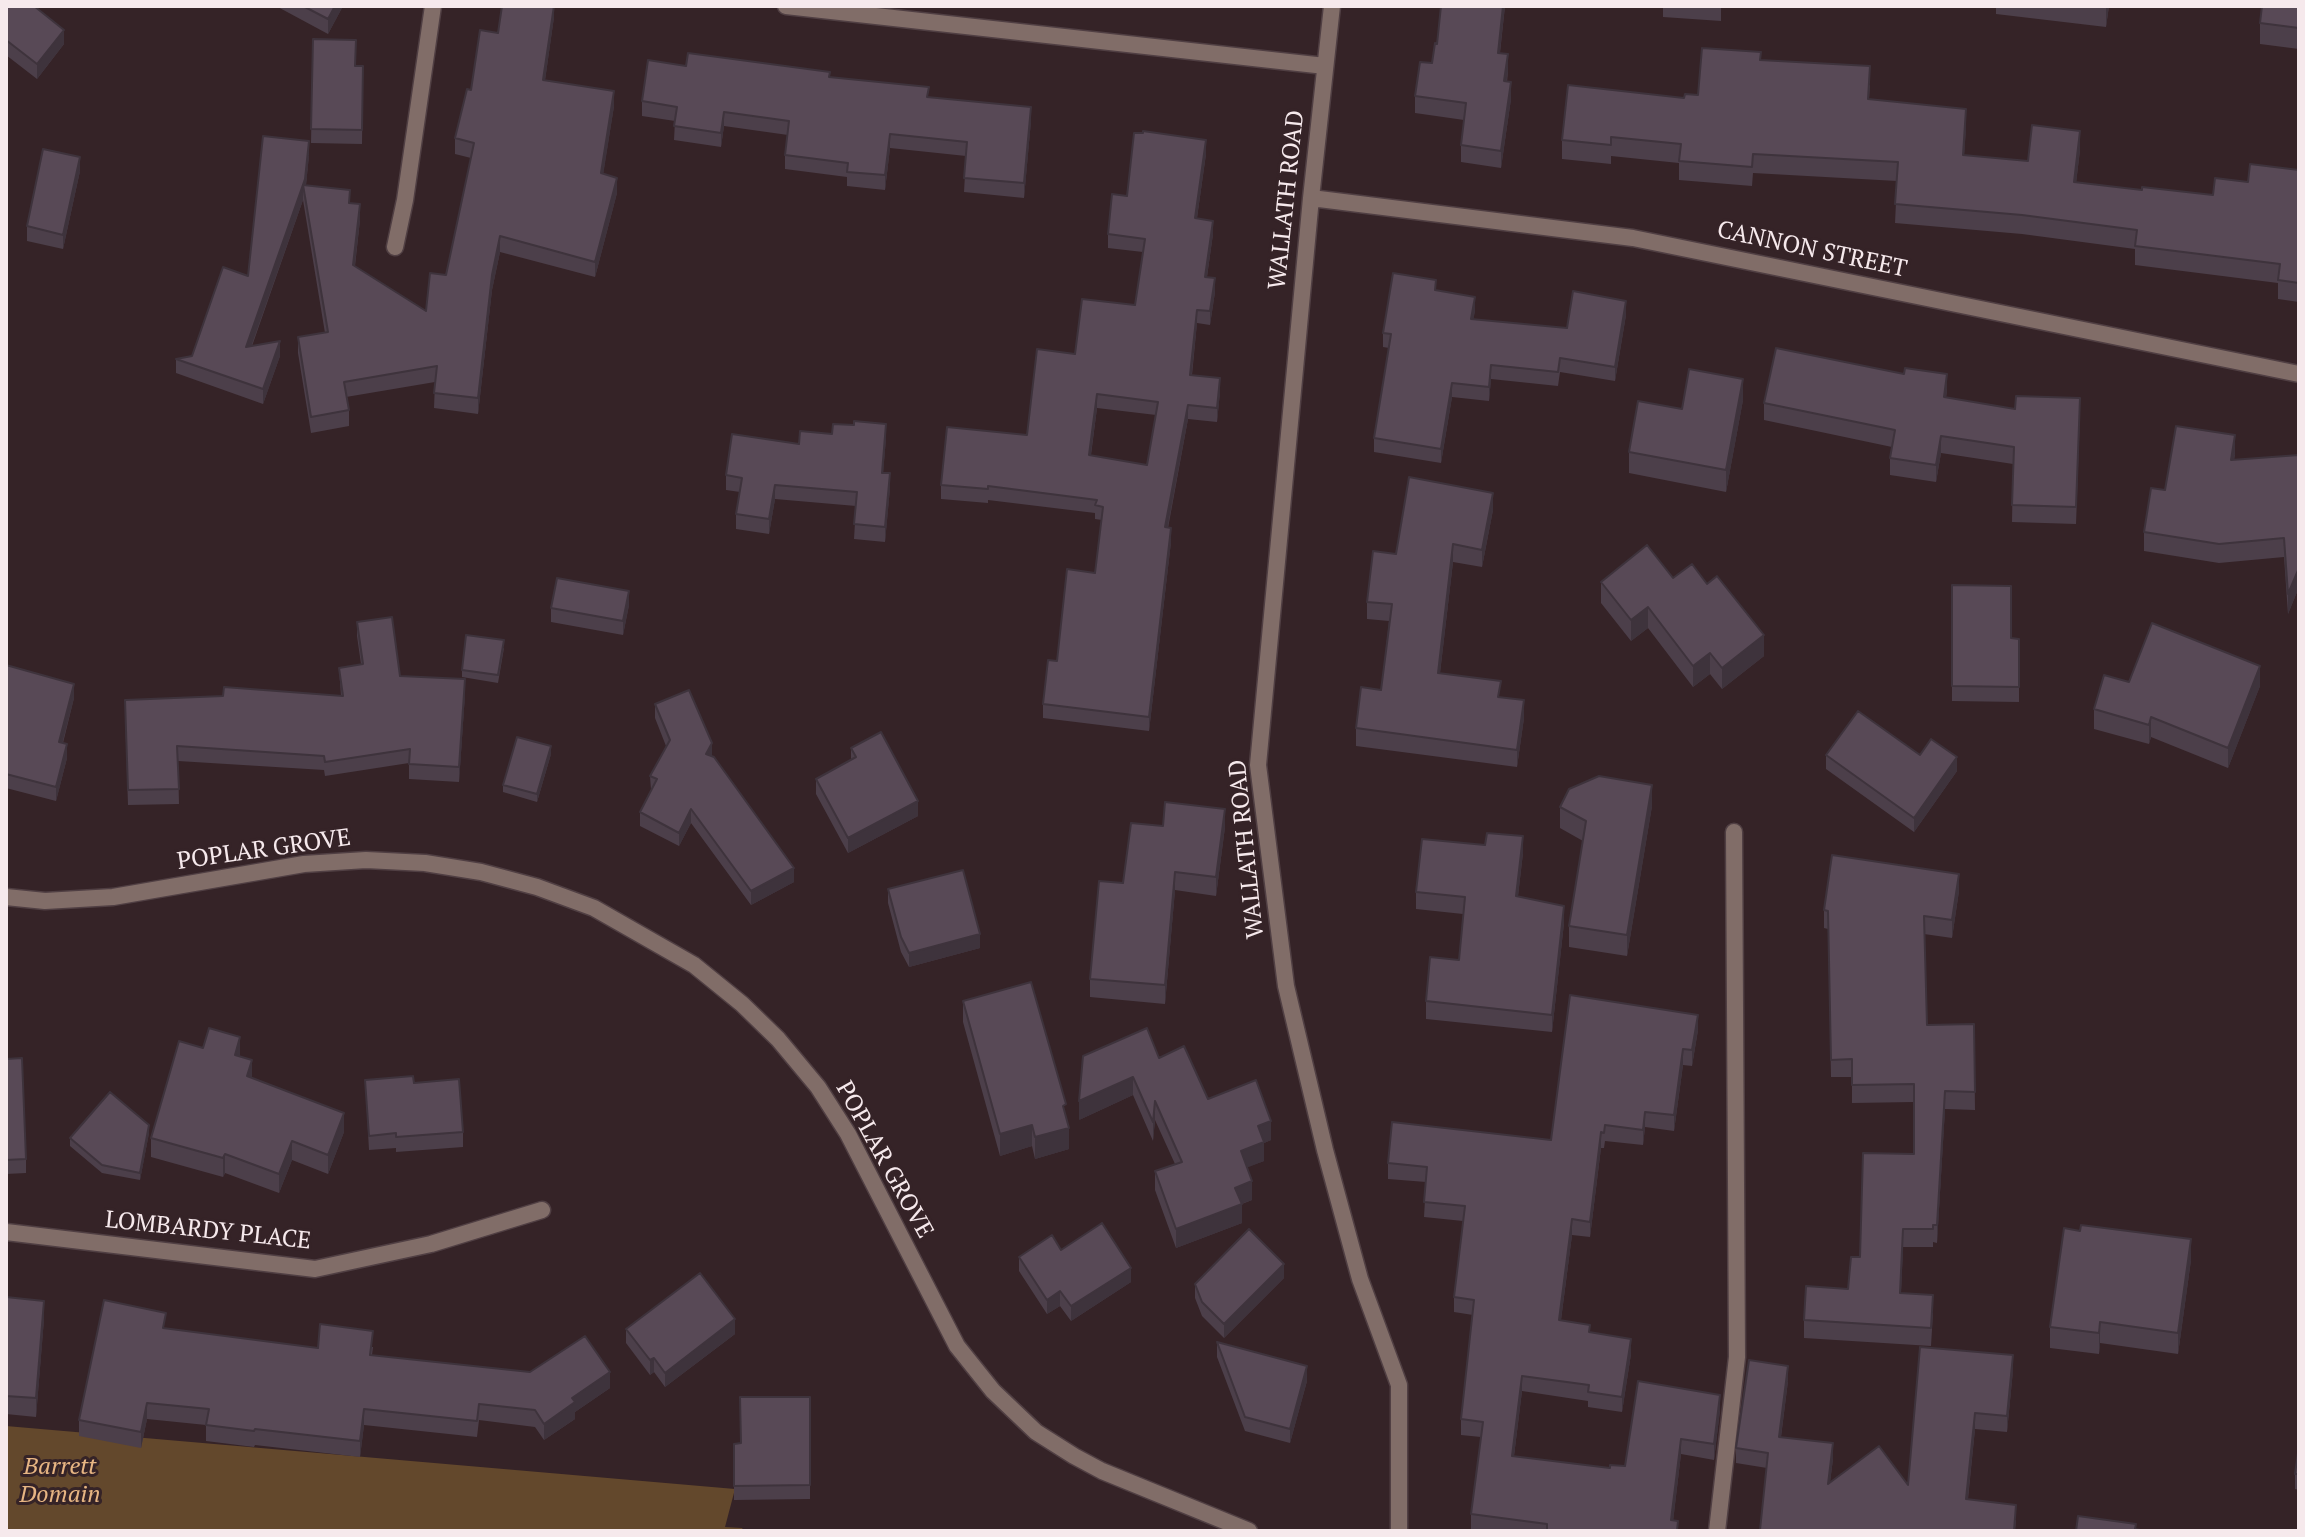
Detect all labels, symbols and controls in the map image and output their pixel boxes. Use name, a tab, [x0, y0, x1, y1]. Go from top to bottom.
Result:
street label: WALLATH ROAD	[1263, 109, 1311, 291]
street label: CANNON STREET	[1714, 216, 1910, 284]
street label: WALLATH ROAD	[1223, 758, 1271, 940]
street label: POPLAR GROVE	[175, 824, 353, 876]
street label: POPLAR GROVE	[829, 1077, 939, 1243]
street label: LOMBARDY PLACE	[104, 1206, 312, 1256]
park label: Barrett Domain	[20, 1453, 100, 1509]

